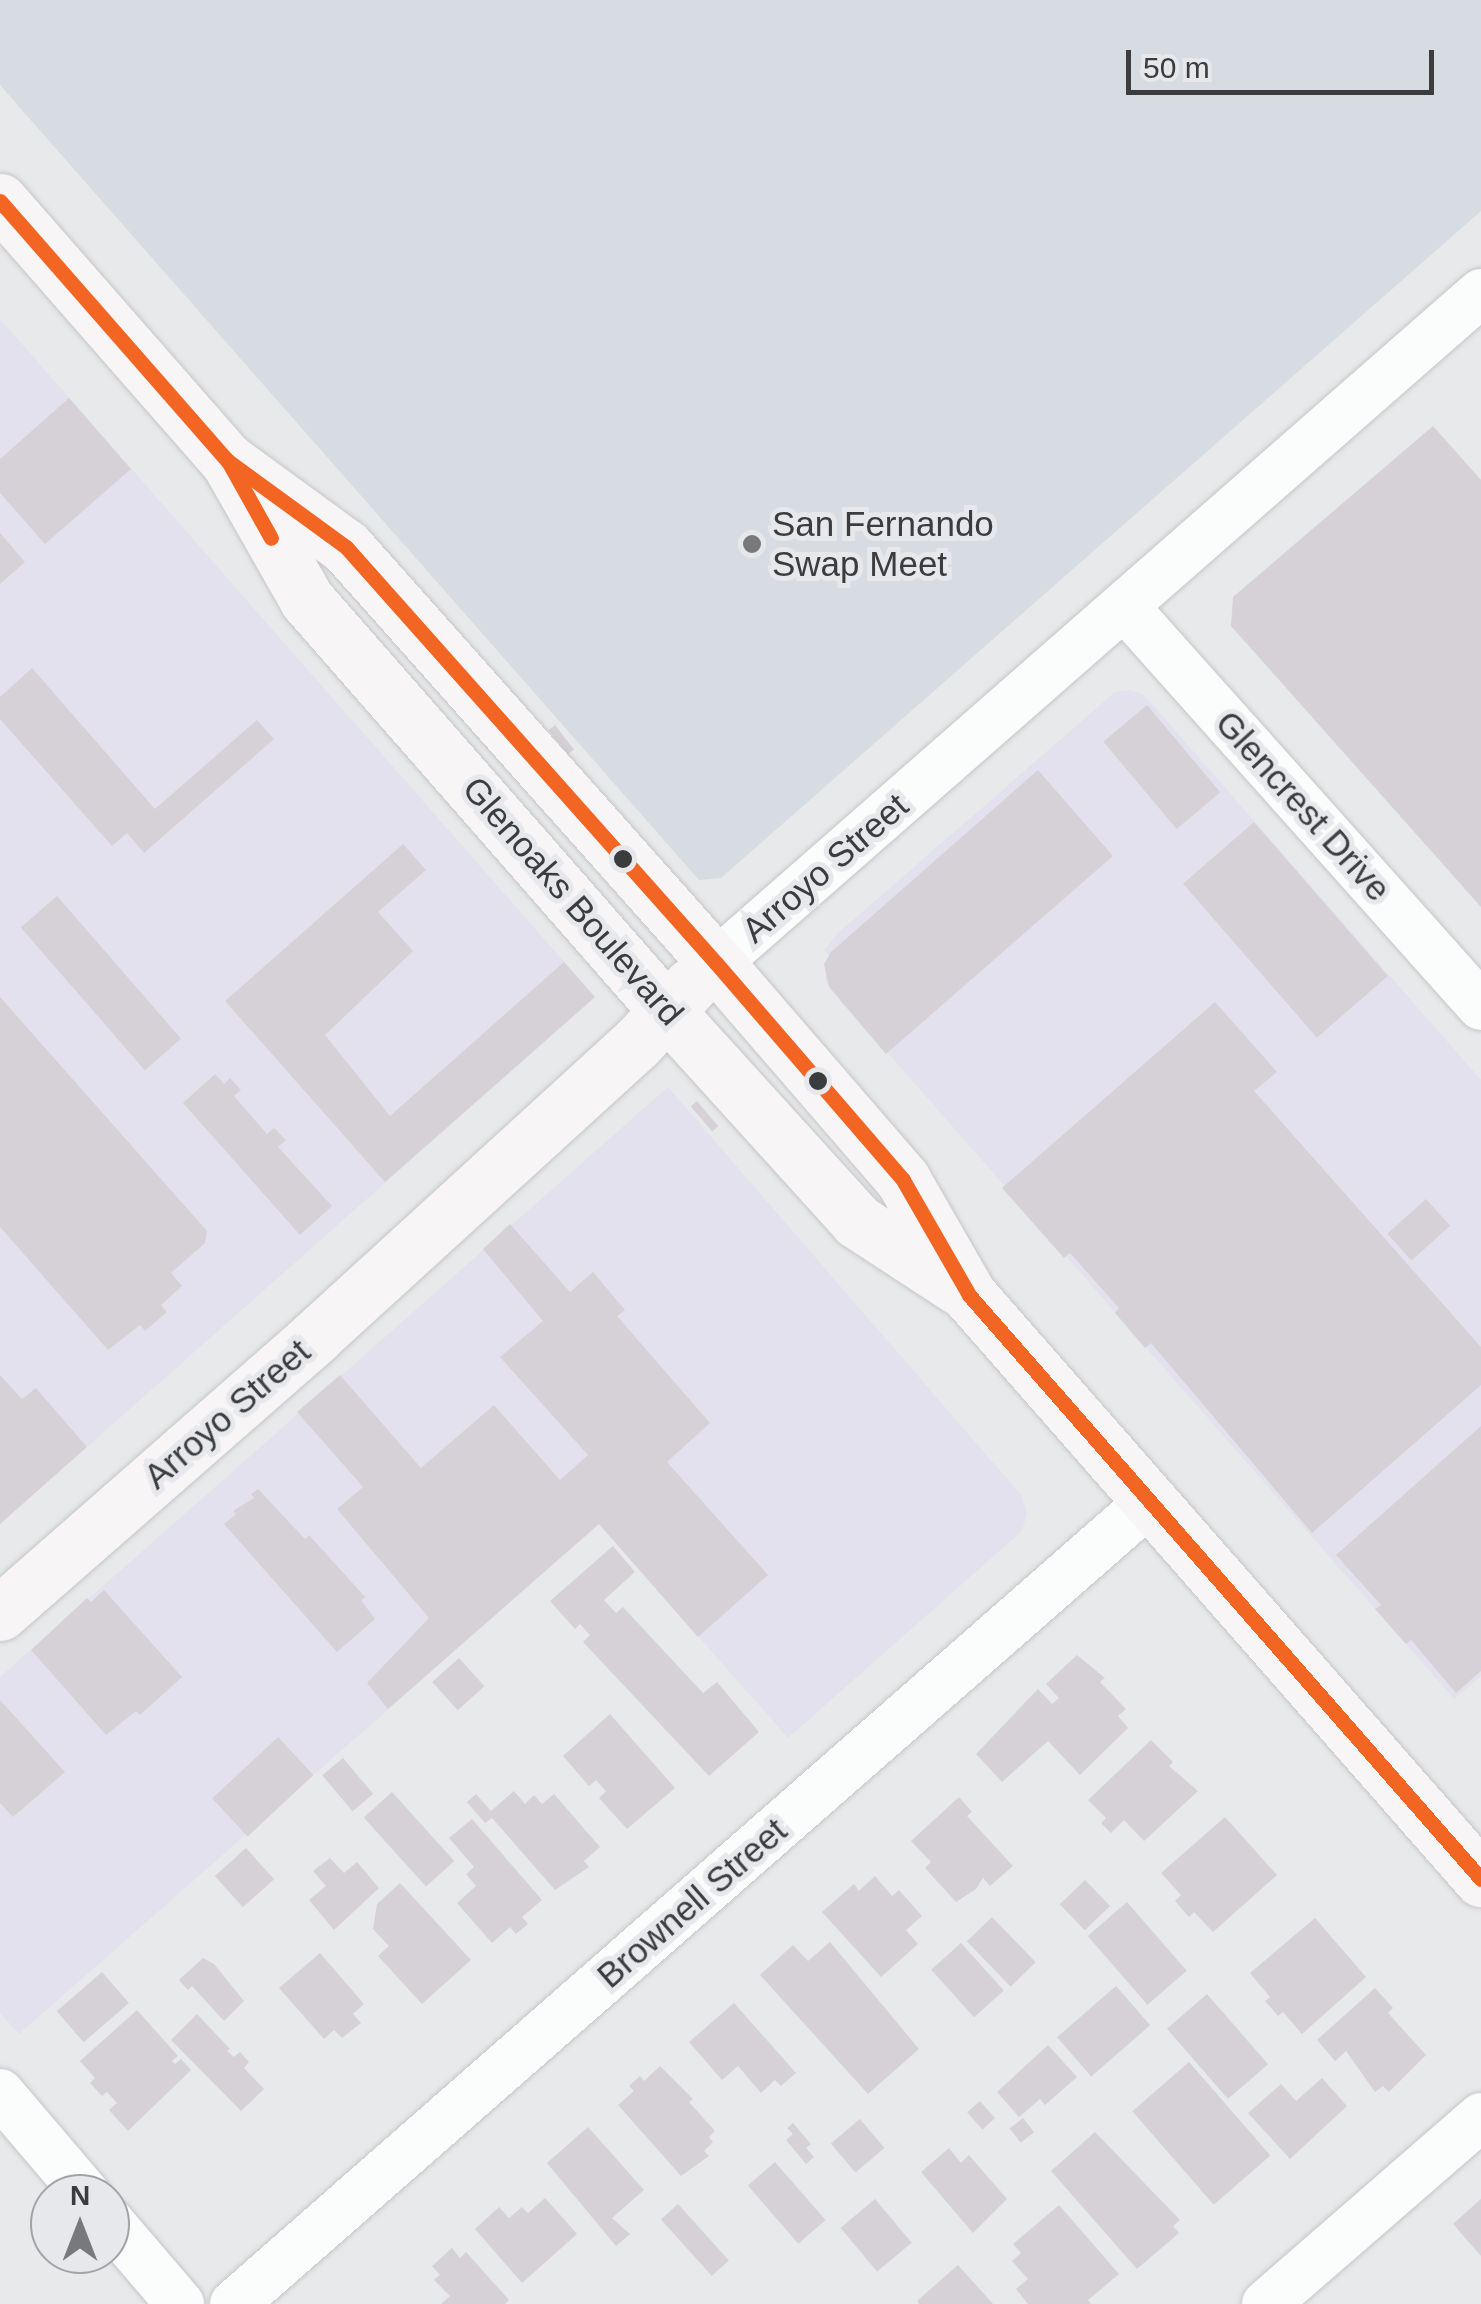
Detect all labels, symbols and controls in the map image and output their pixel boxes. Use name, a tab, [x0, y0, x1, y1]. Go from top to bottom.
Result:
scale bar	[1131, 30, 1438, 92]
text: 50 m	[1143, 51, 1210, 84]
place label: San Fernando Swap Meet	[772, 503, 994, 585]
marker: San Fernando Swap Meet	[741, 533, 763, 555]
street label: Glencrest Drive	[1207, 702, 1399, 910]
street label: Glenoaks Boulevard	[454, 768, 692, 1034]
street label: Arroyo Street	[733, 785, 917, 951]
unlabelled marker	[613, 849, 633, 869]
unlabelled marker	[808, 1071, 828, 1091]
street label: Arroyo Street	[135, 1331, 319, 1497]
street label: Brownell Street	[589, 1809, 795, 1997]
north arrow	[30, 2174, 130, 2274]
text: N	[70, 2180, 90, 2211]

